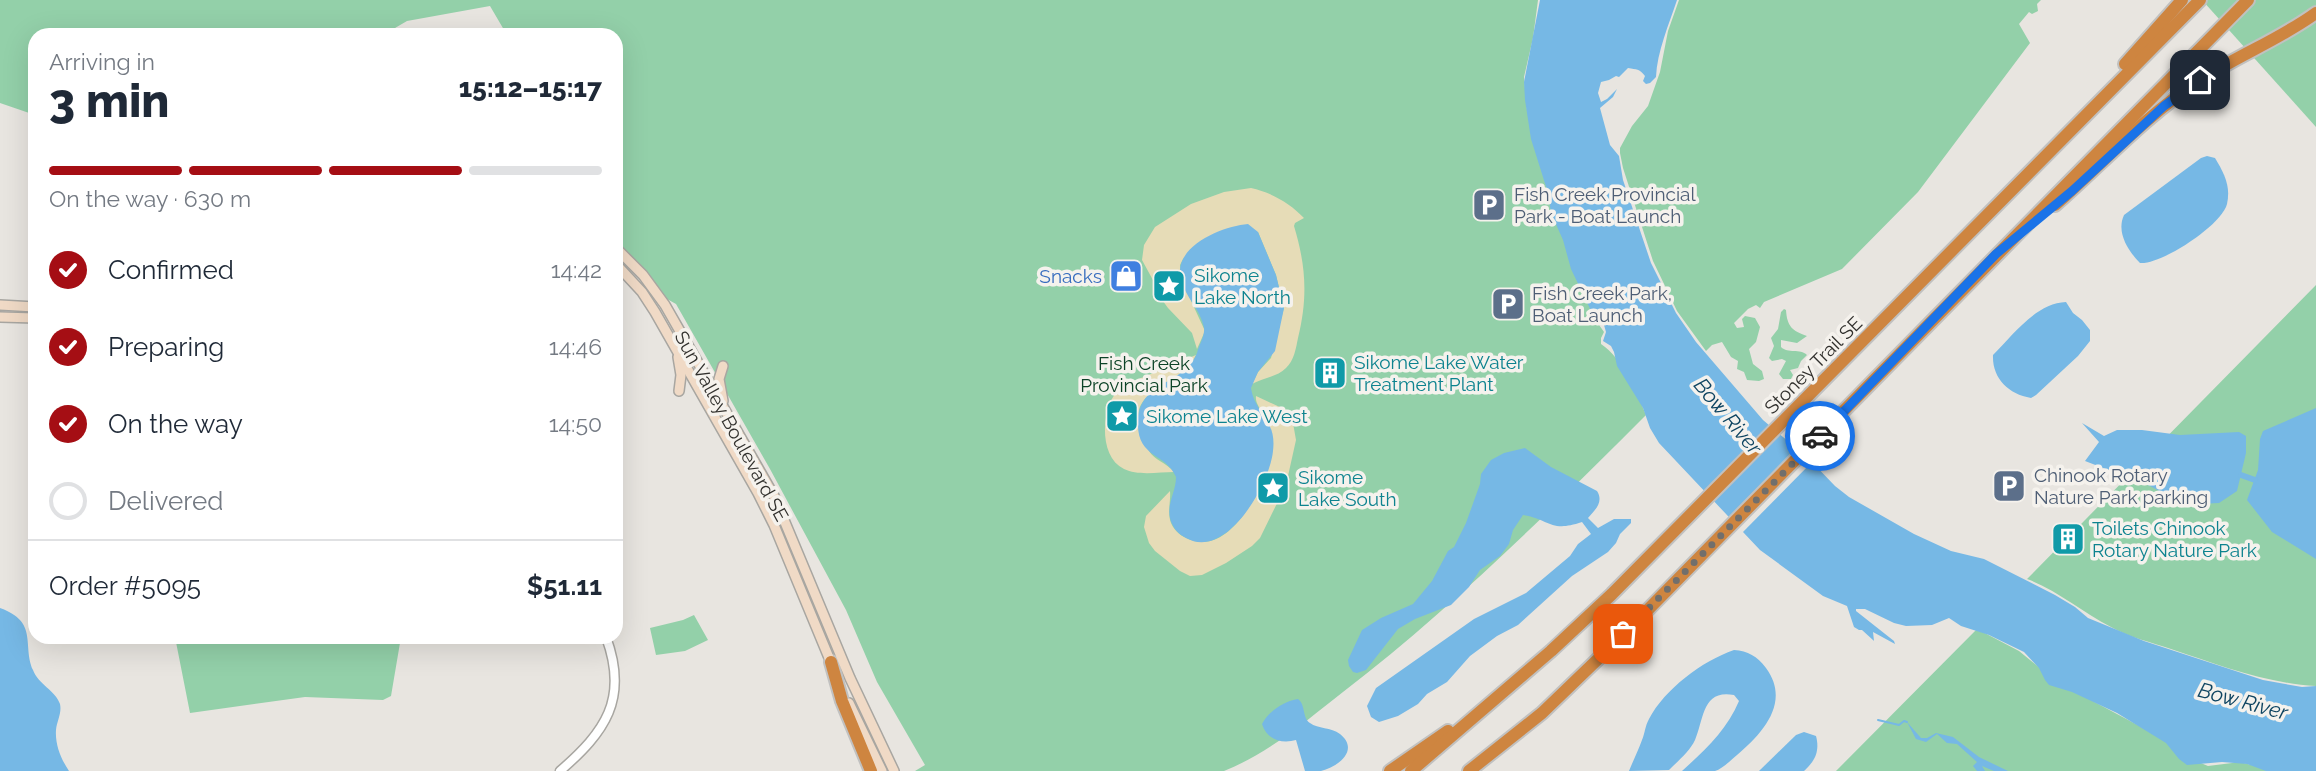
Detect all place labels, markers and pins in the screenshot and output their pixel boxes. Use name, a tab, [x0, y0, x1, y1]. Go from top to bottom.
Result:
pin	[2170, 50, 2230, 110]
place label: Fish Creek Provincial Park - Boat Launch	[1514, 183, 1696, 227]
parking icon: Fish Creek Provincial Park - Boat Launch	[1470, 186, 1508, 224]
shop icon: Snacks	[1107, 257, 1145, 295]
place label: Sikome Lake North	[1194, 264, 1291, 308]
place label: Snacks	[1039, 265, 1102, 287]
place icon: Sikome Lake North	[1150, 267, 1188, 305]
place label: Fish Creek Park, Boat Launch	[1532, 282, 1672, 326]
parking icon: Fish Creek Park, Boat Launch	[1489, 285, 1527, 323]
place label: Sikome Lake Water Treatment Plant	[1354, 351, 1524, 395]
building icon: Sikome Lake Water Treatment Plant	[1311, 354, 1349, 392]
place icon: Sikome Lake West	[1103, 397, 1141, 435]
place label: Sikome Lake West	[1146, 405, 1308, 427]
place label: Chinook Rotary Nature Park parking	[2034, 464, 2208, 508]
place label: Sikome Lake South	[1298, 466, 1397, 510]
parking icon: Chinook Rotary Nature Park parking	[1990, 467, 2028, 505]
place icon: Sikome Lake South	[1254, 469, 1292, 507]
place label: Toilets Chinook Rotary Nature Park	[2092, 517, 2257, 561]
building icon: Toilets Chinook Rotary Nature Park	[2049, 520, 2087, 558]
pin	[1593, 604, 1653, 664]

